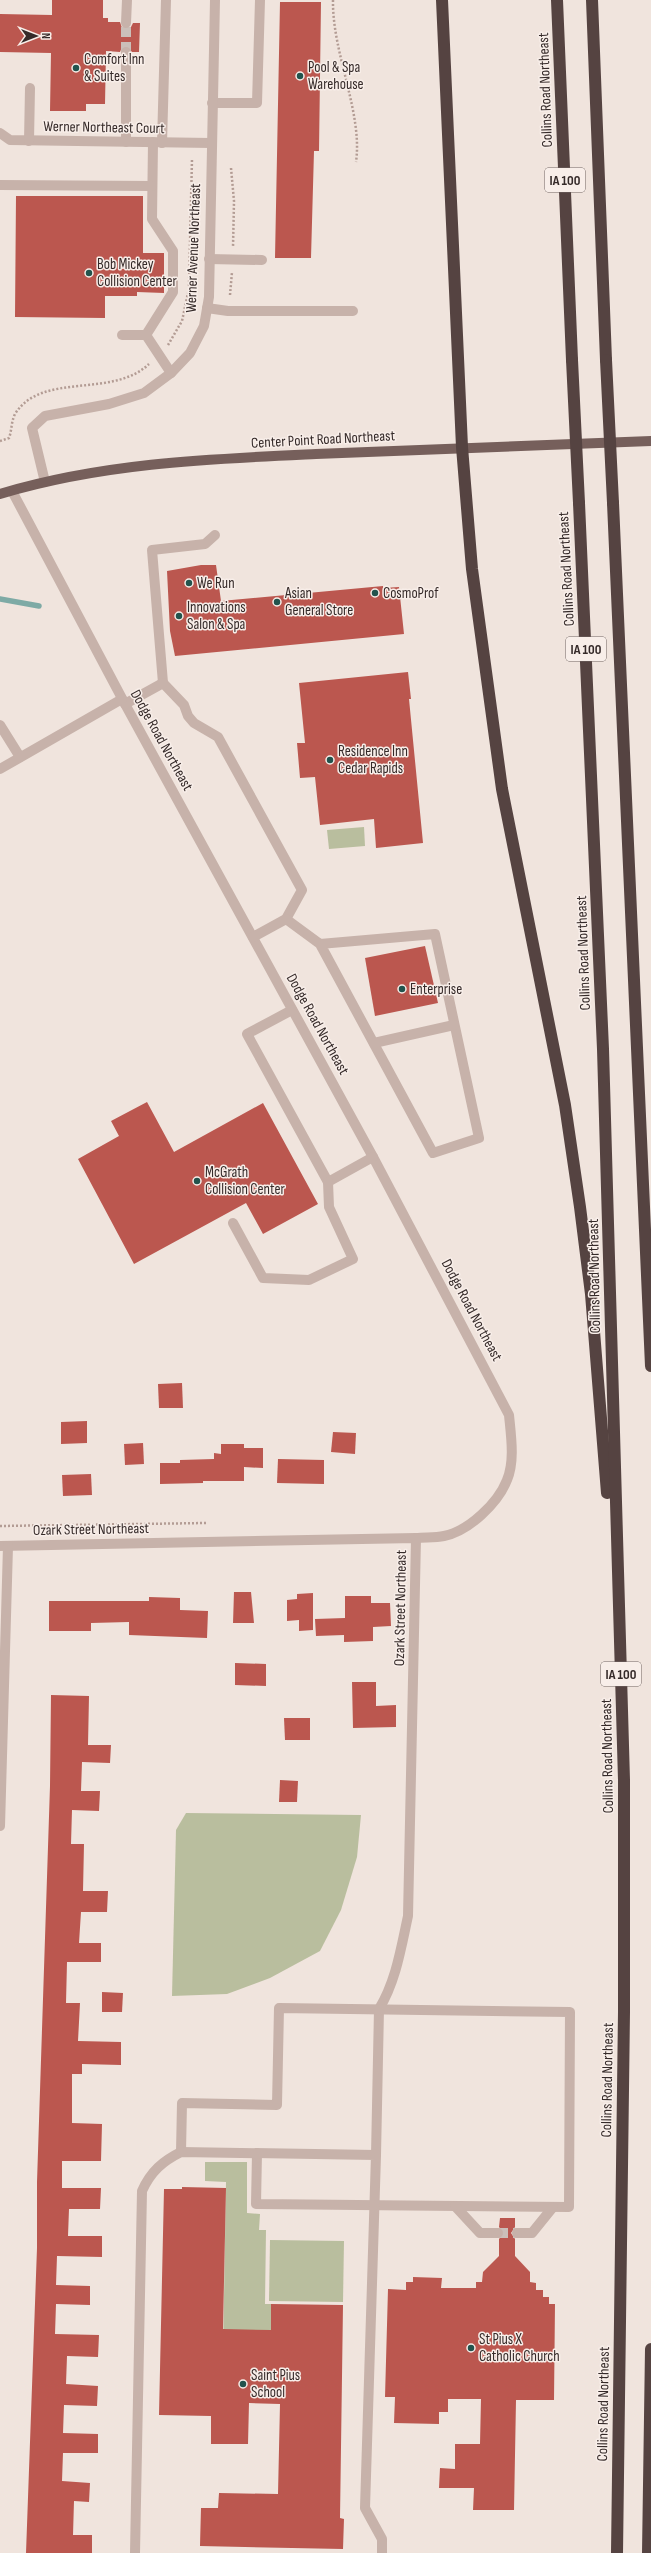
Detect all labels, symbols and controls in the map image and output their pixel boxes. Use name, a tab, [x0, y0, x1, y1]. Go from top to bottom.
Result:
north arrow	[16, 16, 56, 56]
street label: Collins Road Northeast	[534, 32, 557, 148]
text: N	[39, 33, 52, 39]
place label: Comfort Inn & Suites	[84, 50, 145, 86]
place label: Pool & Spa Warehouse	[308, 58, 364, 94]
marker: Comfort Inn & Suites	[71, 63, 81, 73]
marker: Pool & Spa Warehouse	[295, 71, 305, 81]
street label: Werner Northeast Court	[43, 117, 165, 138]
road number: IA 100	[545, 168, 585, 192]
street label: Werner Avenue Northeast	[182, 183, 205, 313]
place label: Bob Mickey Collision Center	[97, 255, 177, 291]
marker: Bob Mickey Collision Center	[84, 268, 94, 278]
street label: Center Point Road Northeast	[251, 426, 396, 453]
street label: Collins Road Northeast	[554, 511, 579, 627]
place label: We Run	[197, 574, 235, 593]
marker: We Run	[184, 578, 194, 588]
place label: Asian General Store	[284, 584, 353, 620]
place label: CosmoProf	[383, 584, 439, 603]
marker: CosmoProf	[370, 588, 380, 598]
marker: Asian General Store	[272, 597, 282, 607]
place label: Innovations Salon & Spa	[187, 598, 246, 634]
marker: Innovations Salon & Spa	[174, 611, 184, 621]
road number: IA 100	[566, 637, 606, 661]
street label: Dodge Road Northeast	[126, 686, 197, 794]
place label: Residence Inn Cedar Rapids	[338, 742, 408, 778]
marker: Residence Inn Cedar Rapids	[325, 755, 335, 765]
street label: Collins Road Northeast	[572, 895, 595, 1011]
street label: Dodge Road Northeast	[282, 970, 353, 1078]
place label: Enterprise	[410, 980, 462, 999]
marker: Enterprise	[397, 984, 407, 994]
place label: McGrath Collision Center	[205, 1163, 285, 1199]
marker: McGrath Collision Center	[192, 1176, 202, 1186]
street label: Collins Road Northeast	[584, 1218, 605, 1334]
street label: Dodge Road Northeast	[437, 1256, 507, 1365]
street label: Ozark Street Northeast	[33, 1519, 150, 1540]
street label: Ozark Street Northeast	[390, 1549, 411, 1666]
road number: IA 100	[601, 1662, 641, 1686]
street label: Collins Road Northeast	[597, 1698, 618, 1814]
street label: Collins Road Northeast	[597, 2022, 618, 2138]
place label: St Pius X Catholic Church	[479, 2330, 560, 2366]
marker: St Pius X Catholic Church	[466, 2343, 476, 2353]
street label: Collins Road Northeast	[593, 2346, 614, 2462]
place label: Saint Pius School	[251, 2366, 300, 2402]
marker: Saint Pius School	[238, 2379, 248, 2389]

